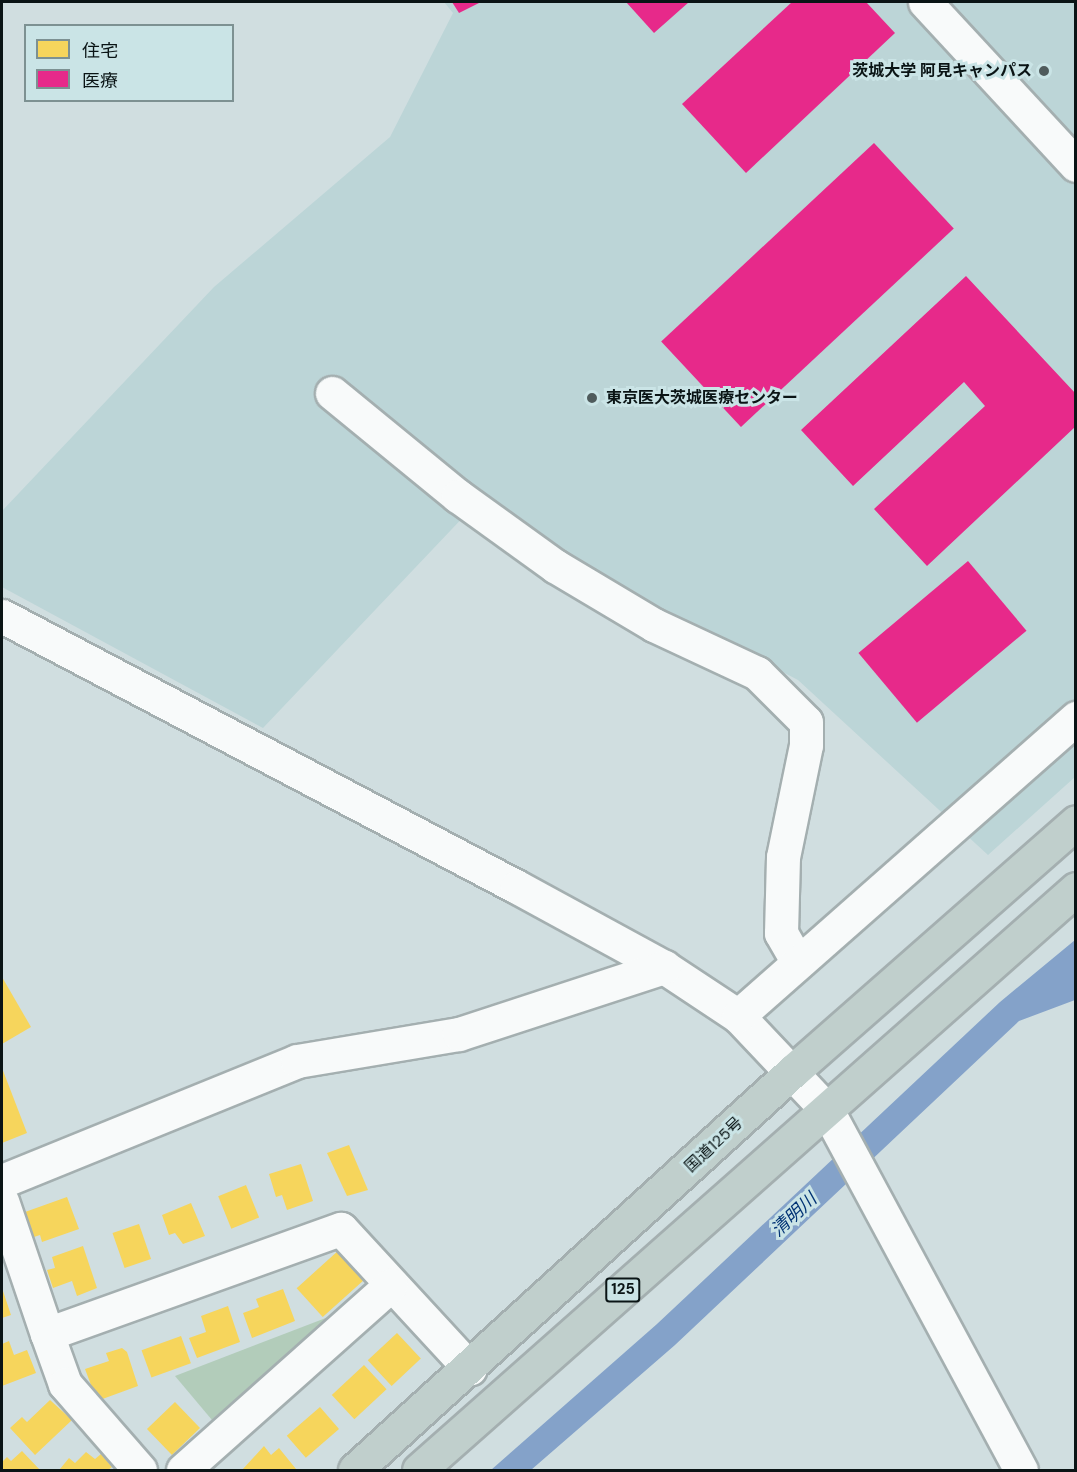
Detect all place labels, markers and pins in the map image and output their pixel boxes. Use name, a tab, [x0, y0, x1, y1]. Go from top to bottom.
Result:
place label: 茨城大学 阿見キャンパス	[852, 61, 1032, 81]
marker: 茨城大学 阿見キャンパス	[1037, 64, 1051, 78]
place label: 東京医大茨城医療センター	[606, 388, 798, 408]
marker: 東京医大茨城医療センター	[583, 389, 601, 407]

